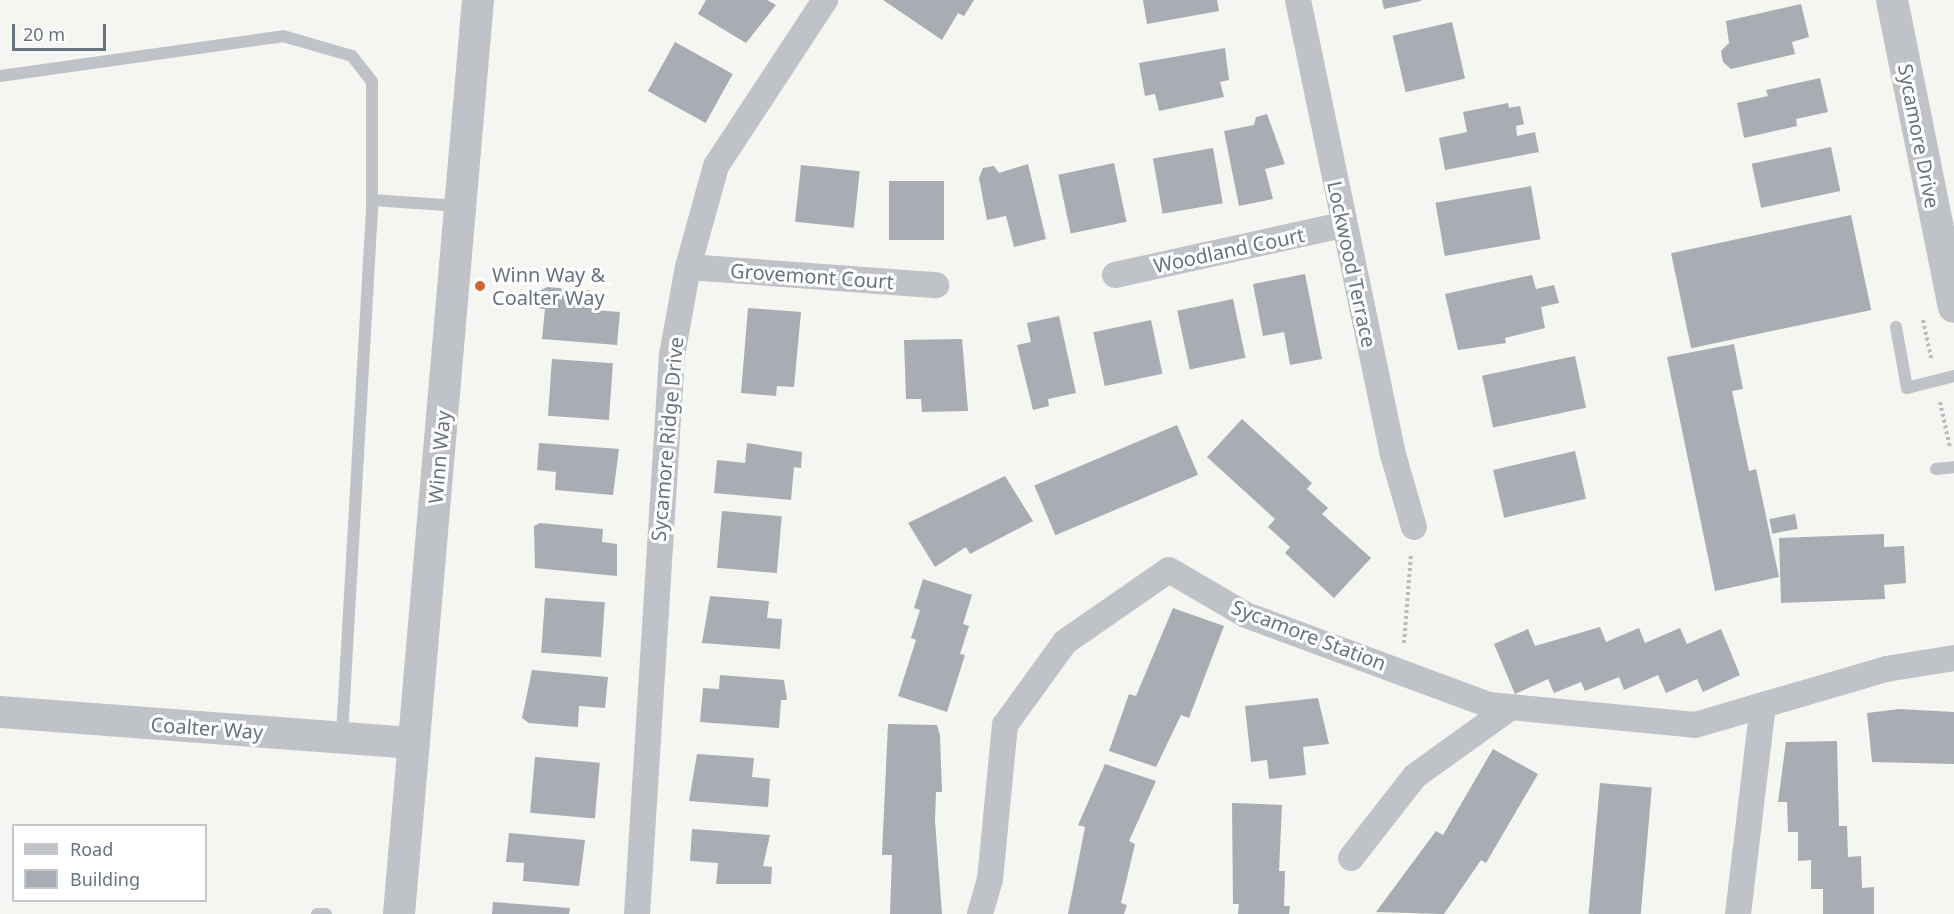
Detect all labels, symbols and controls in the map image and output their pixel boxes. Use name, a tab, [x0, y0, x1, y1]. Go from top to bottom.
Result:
scale bar	[15, 12, 110, 50]
text: 20 m	[23, 22, 65, 46]
street label: Sycamore Drive	[1893, 62, 1945, 210]
street label: Lockwood Terrace	[1323, 179, 1381, 349]
street label: Woodland Court	[1151, 222, 1307, 278]
street label: Grovemont Court	[730, 258, 894, 294]
place label: Winn Way & Coalter Way	[492, 262, 605, 309]
marker: Winn Way & Coalter Way	[473, 279, 487, 293]
street label: Sycamore Ridge Drive	[646, 336, 688, 542]
street label: Winn Way	[423, 409, 455, 505]
street label: Sycamore Station	[1228, 595, 1390, 675]
street label: Coalter Way	[150, 712, 264, 744]
legend	[12, 824, 207, 902]
text: Road	[70, 837, 113, 861]
text: Building	[70, 867, 140, 891]

